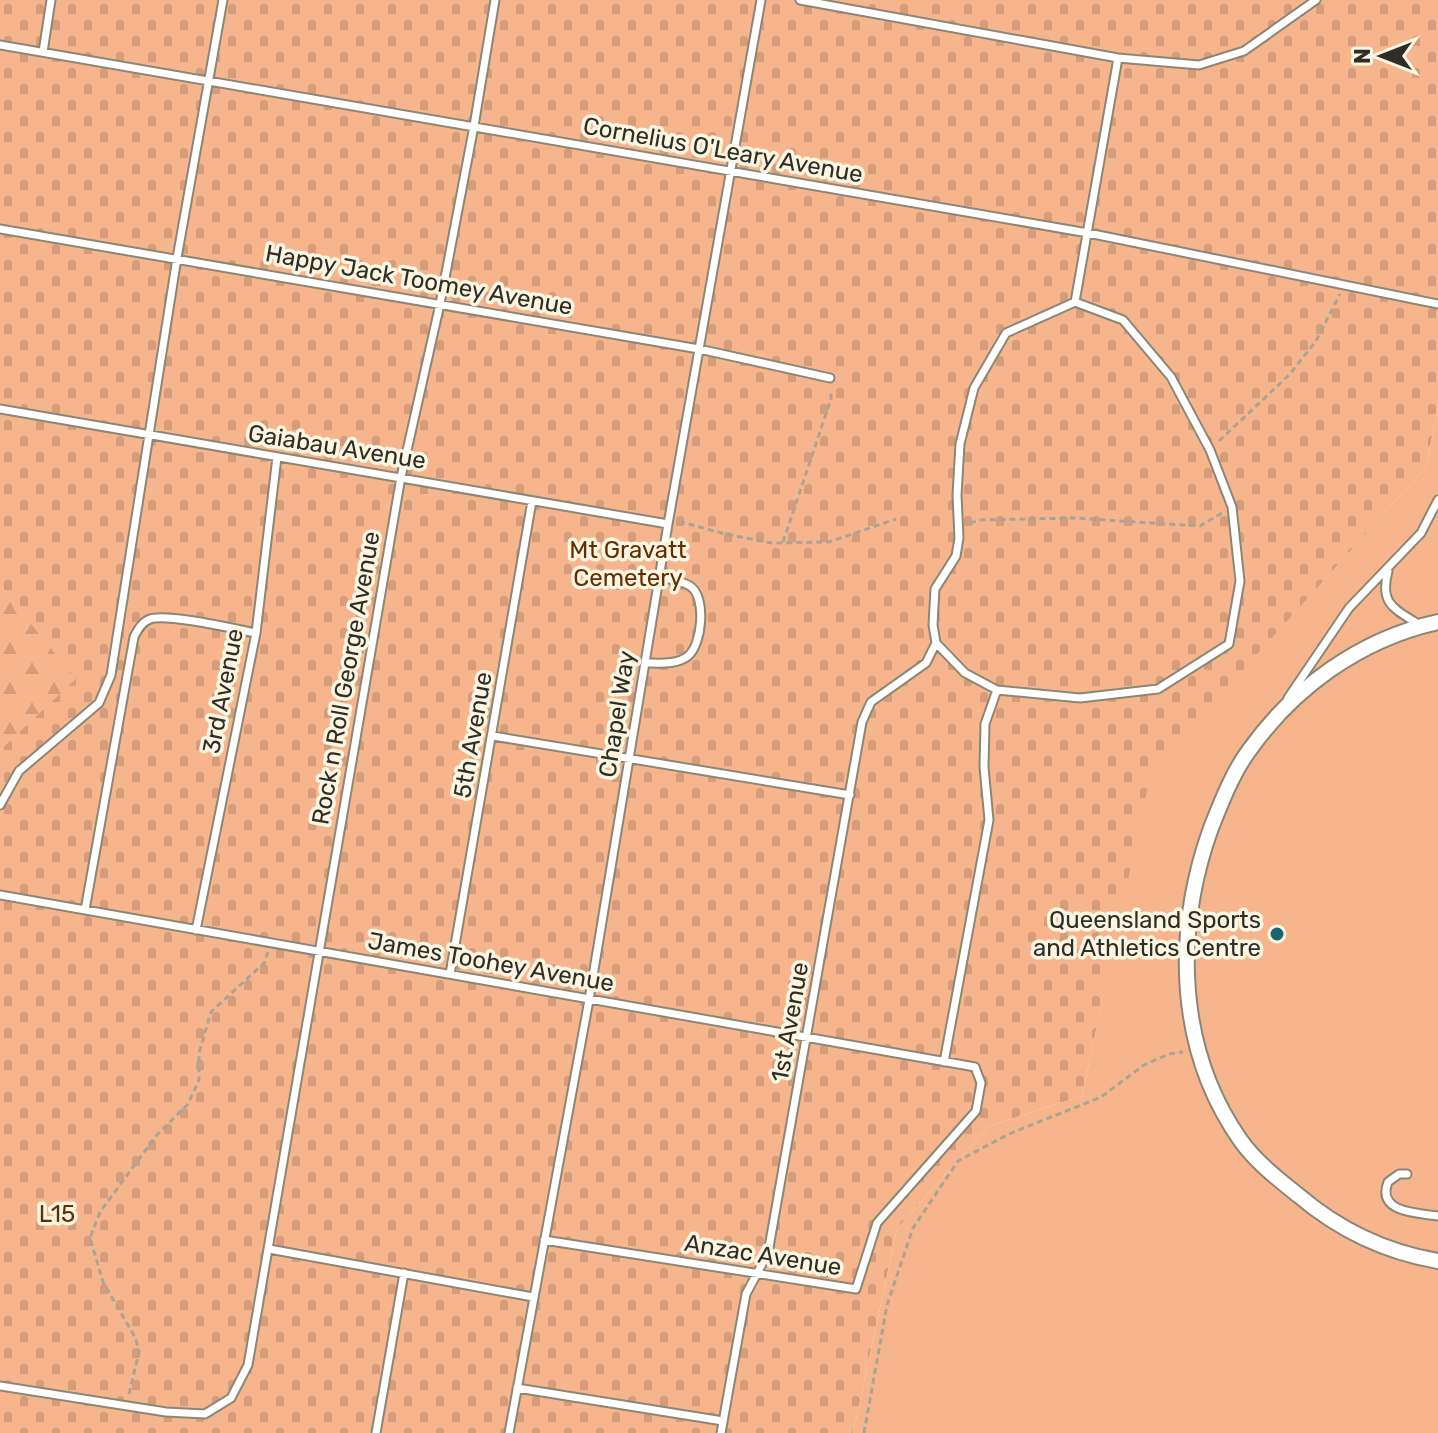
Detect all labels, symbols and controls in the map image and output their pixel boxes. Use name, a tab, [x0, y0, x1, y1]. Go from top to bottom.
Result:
north arrow	[1342, 16, 1422, 96]
text: N	[1349, 48, 1376, 64]
street label: Cornelius O'Leary Avenue	[581, 112, 865, 188]
street label: Happy Jack Toomey Avenue	[263, 239, 575, 321]
street label: Gaiabau Avenue	[246, 419, 428, 475]
street label: Rock n Roll George Avenue	[306, 529, 386, 827]
park label: Mt Gravatt Cemetery	[569, 536, 687, 592]
street label: 3rd Avenue	[197, 626, 249, 756]
street label: Chapel Way	[593, 649, 641, 779]
street label: 5th Avenue	[448, 670, 498, 800]
place label: Queensland Sports and Athletics Centre	[1033, 906, 1261, 962]
marker: Queensland Sports and Athletics Centre	[1268, 925, 1286, 943]
street label: James Toohey Avenue	[366, 927, 616, 997]
street label: 1st Avenue	[766, 960, 814, 1084]
park label: L15	[39, 1200, 75, 1228]
street label: Anzac Avenue	[682, 1229, 844, 1281]

